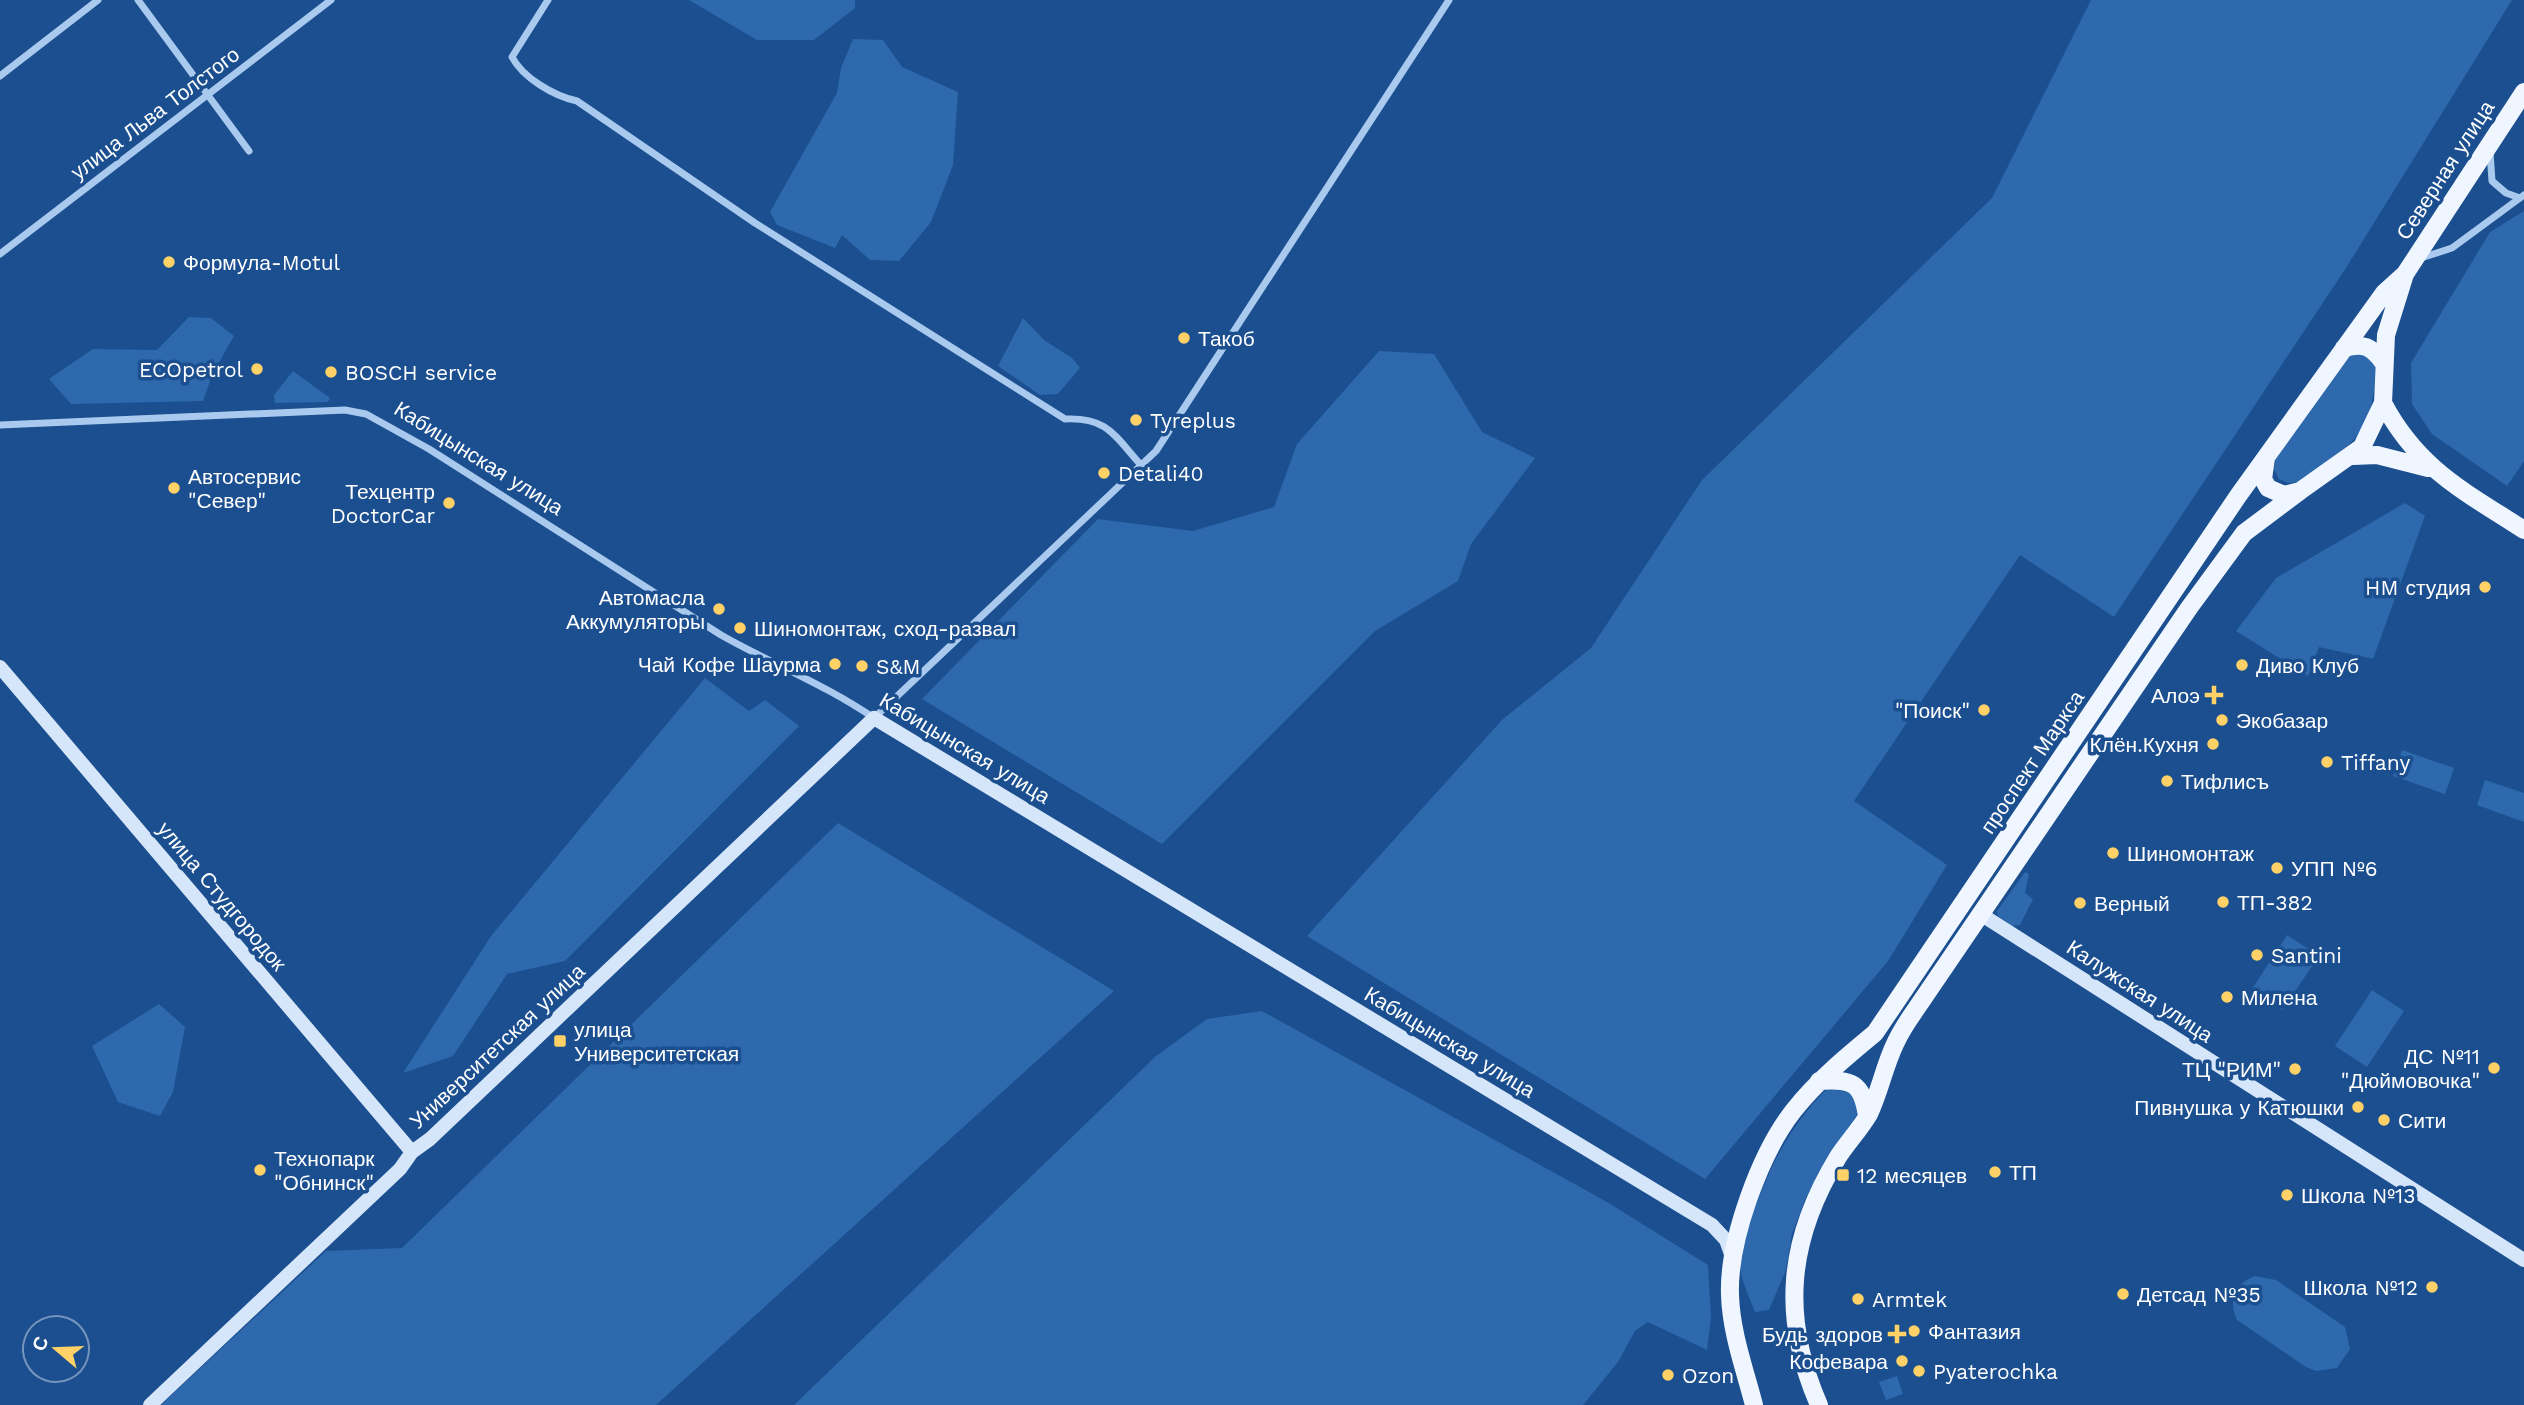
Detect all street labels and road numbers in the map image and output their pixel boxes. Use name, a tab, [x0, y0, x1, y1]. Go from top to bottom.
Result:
street label: улица Льва Толстого	[66, 41, 244, 185]
street label: Северная улица	[2391, 96, 2499, 244]
street label: Кабицынская улица	[390, 396, 568, 520]
street label: проспект Маркса	[1975, 685, 2089, 838]
street label: Кабицынская улица	[875, 687, 1055, 809]
street label: улица Студгородок	[152, 816, 292, 976]
street label: Калужская улица	[2062, 934, 2218, 1048]
street label: Университетская улица	[404, 958, 590, 1134]
street label: Кабицынская улица	[1360, 981, 1540, 1103]

